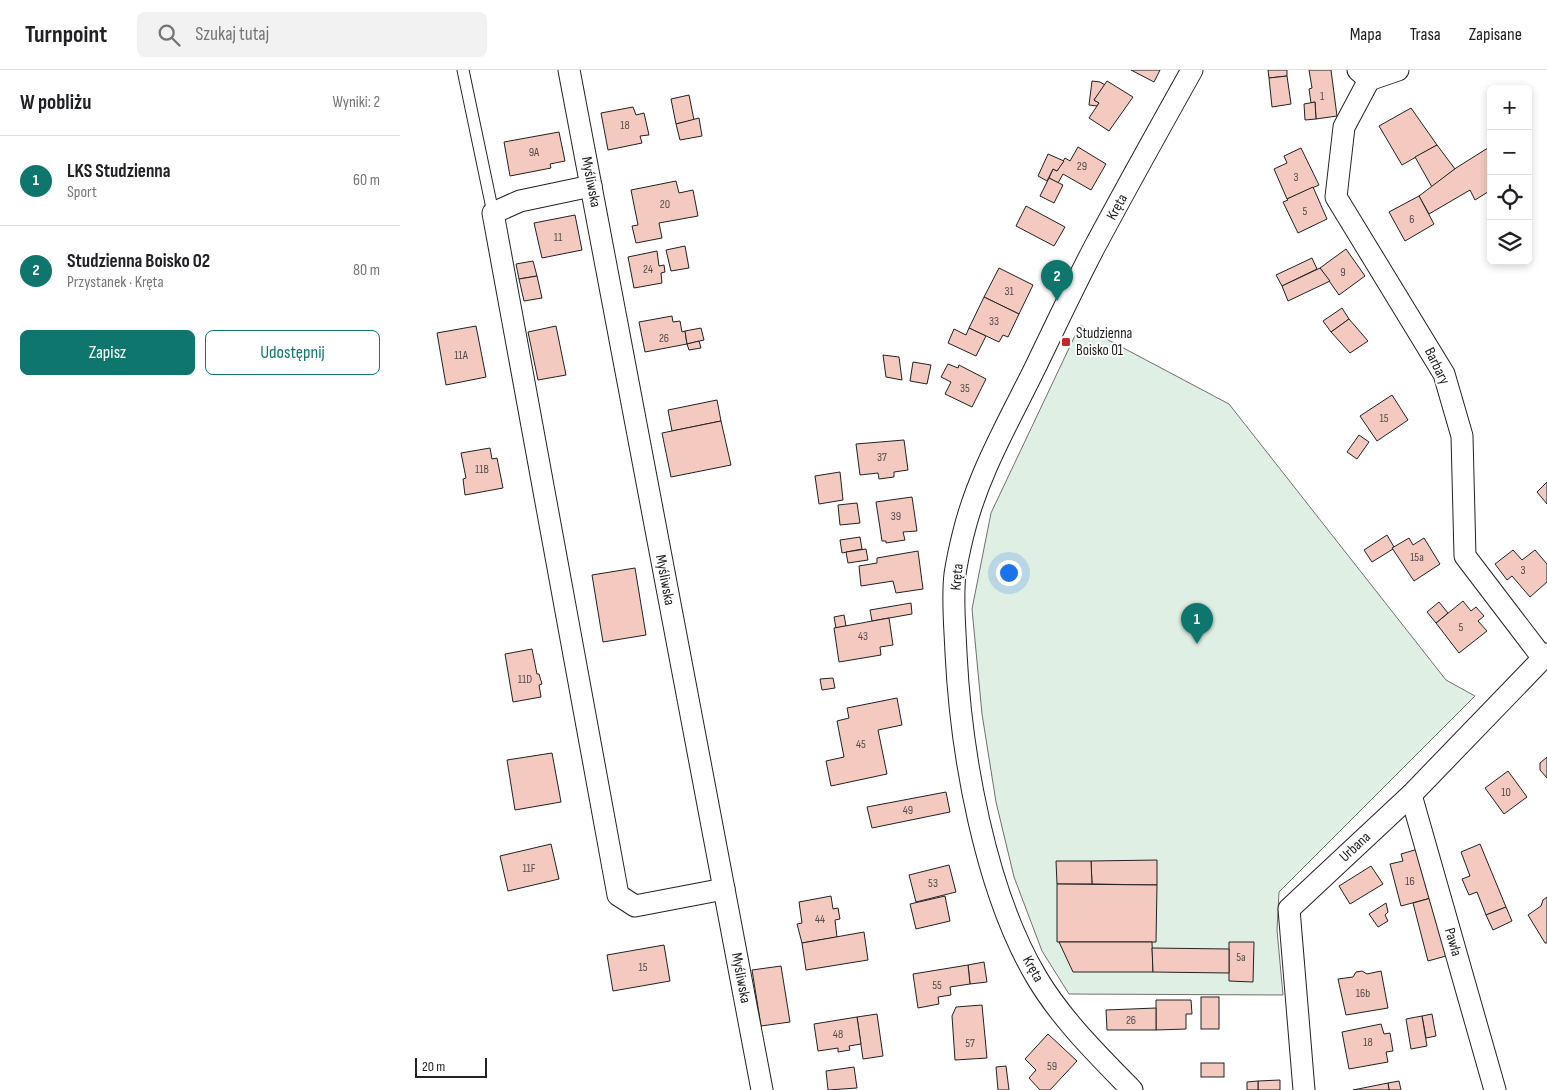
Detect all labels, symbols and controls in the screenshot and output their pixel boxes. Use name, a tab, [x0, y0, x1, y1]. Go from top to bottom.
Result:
search box	[137, 12, 487, 57]
text: Turnpoint	[25, 20, 107, 49]
icon: search	[155, 21, 183, 49]
text: Szukaj tutaj	[195, 23, 269, 46]
text: Mapa	[1350, 24, 1382, 45]
text: Trasa	[1410, 24, 1441, 45]
text: Zapisane	[1469, 24, 1522, 45]
map controls	[1487, 85, 1532, 265]
button: +	[1487, 85, 1532, 130]
house number: 1	[1320, 89, 1325, 104]
text: W pobliżu	[20, 90, 91, 115]
text: Wyniki: 2	[332, 93, 380, 112]
house number: 18	[620, 118, 630, 133]
button: −	[1487, 130, 1532, 175]
house number: 9A	[529, 145, 540, 160]
street label: Myśliwska	[577, 155, 605, 209]
house number: 29	[1077, 159, 1087, 174]
text: LKS Studzienna	[67, 160, 171, 183]
house number: 3	[1293, 170, 1299, 185]
text: 1	[33, 171, 39, 190]
text: 60 m	[353, 171, 380, 190]
button: locate	[1487, 175, 1532, 220]
text: Sport	[67, 183, 97, 202]
street label: Kręta	[1102, 190, 1132, 223]
house number: 20	[660, 197, 670, 212]
house number: 5	[1303, 204, 1308, 219]
house number: 6	[1409, 212, 1415, 227]
button: layers	[1487, 220, 1532, 265]
house number: 11	[554, 230, 563, 245]
text: Studzienna Boisko 02	[67, 250, 210, 273]
pin: 2	[1041, 260, 1073, 301]
text: 2	[32, 261, 40, 280]
text: 80 m	[353, 261, 380, 280]
house number: 24	[643, 262, 653, 277]
house number: 9	[1340, 265, 1346, 280]
text: Przystanek · Kręta	[67, 273, 164, 292]
house number: 31	[1004, 284, 1014, 299]
house number: 33	[989, 314, 999, 329]
place label: Studzienna Boisko 01	[1076, 324, 1133, 360]
button: Zapisz	[20, 330, 195, 375]
button: Udostępnij	[205, 330, 380, 375]
house number: 26	[659, 331, 669, 346]
marker: Studzienna Boisko 01	[1060, 336, 1072, 348]
street label: Barbary	[1420, 344, 1454, 388]
house number: 11A	[454, 348, 469, 363]
house number: 35	[960, 381, 970, 396]
house number: 15	[1379, 411, 1389, 426]
house number: 37	[877, 450, 887, 465]
house number: 11B	[475, 462, 489, 477]
house number: 39	[891, 509, 901, 524]
house number: 15a	[1410, 550, 1424, 565]
street label: Myśliwska	[651, 553, 679, 607]
your location	[996, 560, 1022, 586]
street label: Kręta	[946, 562, 968, 591]
house number: 3	[1520, 563, 1526, 578]
pin: 1	[1181, 603, 1213, 644]
house number: 5	[1459, 620, 1464, 635]
house number: 43	[858, 629, 868, 644]
house number: 11D	[518, 672, 532, 687]
house number: 45	[856, 737, 866, 752]
house number: 10	[1501, 785, 1511, 800]
house number: 49	[903, 803, 913, 818]
street label: Urbana	[1335, 828, 1375, 866]
house number: 11F	[522, 861, 536, 876]
house number: 16	[1405, 874, 1415, 889]
house number: 53	[928, 876, 938, 891]
house number: 44	[815, 912, 825, 927]
street label: Pawła	[1440, 926, 1466, 959]
house number: 5a	[1236, 950, 1246, 965]
street label: Myśliwska	[727, 951, 755, 1005]
street label: Kręta	[1018, 953, 1048, 986]
house number: 15	[638, 960, 648, 975]
house number: 55	[932, 978, 942, 993]
house number: 16b	[1356, 986, 1370, 1001]
house number: 26	[1126, 1013, 1136, 1028]
house number: 48	[833, 1027, 843, 1042]
house number: 18	[1363, 1035, 1373, 1050]
house number: 57	[965, 1036, 975, 1051]
scale bar	[415, 1055, 488, 1078]
text: 20 m	[422, 1058, 445, 1075]
house number: 59	[1047, 1059, 1057, 1074]

